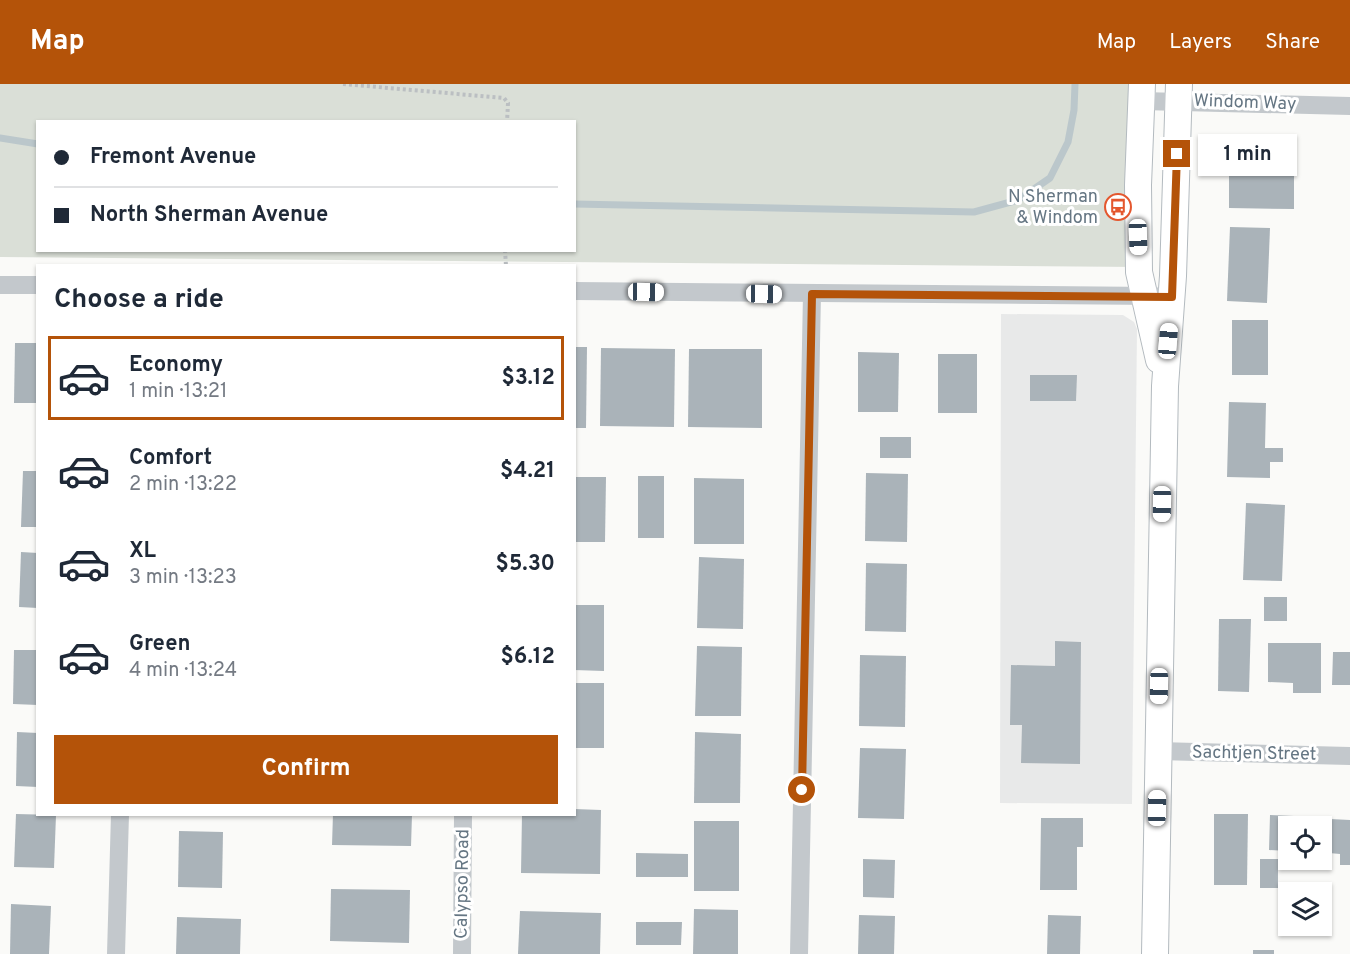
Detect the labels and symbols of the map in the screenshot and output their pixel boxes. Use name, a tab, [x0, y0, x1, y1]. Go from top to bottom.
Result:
street label: Windom Way	[1193, 90, 1297, 116]
callout: 1 min	[1198, 133, 1297, 175]
route end	[1163, 140, 1190, 167]
place label: N Sherman & Windom	[1008, 186, 1098, 230]
bus stop icon: N Sherman & Windom	[1103, 192, 1133, 222]
car	[1128, 219, 1148, 255]
car	[628, 283, 664, 301]
car	[746, 285, 782, 303]
car	[1157, 322, 1179, 360]
car	[1153, 486, 1171, 522]
car	[1150, 668, 1168, 704]
street label: Sachtjen Street	[1192, 741, 1316, 767]
route start	[788, 776, 815, 803]
car	[1148, 790, 1166, 826]
street label: Calypso Road	[451, 829, 475, 939]

